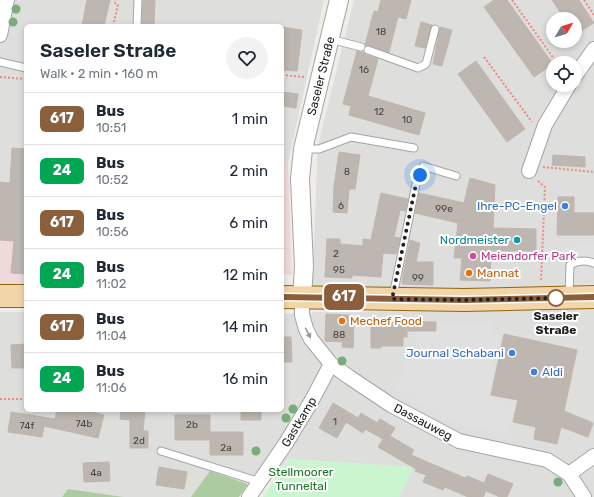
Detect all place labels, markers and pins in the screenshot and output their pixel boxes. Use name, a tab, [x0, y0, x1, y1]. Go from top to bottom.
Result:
place label: Ihre-PC-Engel	[477, 199, 557, 213]
marker: Ihre-PC-Engel	[560, 201, 570, 211]
place label: Nordmeister	[440, 233, 509, 247]
marker: Nordmeister	[512, 235, 522, 245]
place label: Meiendorfer Park	[481, 249, 577, 263]
marker: Meiendorfer Park	[468, 251, 478, 261]
place label: Mannat	[477, 266, 519, 280]
marker: Mannat	[464, 268, 474, 278]
marker: Saseler Straße	[547, 289, 565, 307]
place label: Saseler Straße	[534, 309, 579, 337]
place label: Mechef Food	[350, 314, 422, 328]
marker: Mechef Food	[337, 316, 347, 326]
place label: Journal Schabani	[406, 346, 504, 360]
marker: Journal Schabani	[507, 348, 517, 358]
place label: Aldi	[542, 365, 563, 379]
marker: Aldi	[529, 367, 539, 377]

